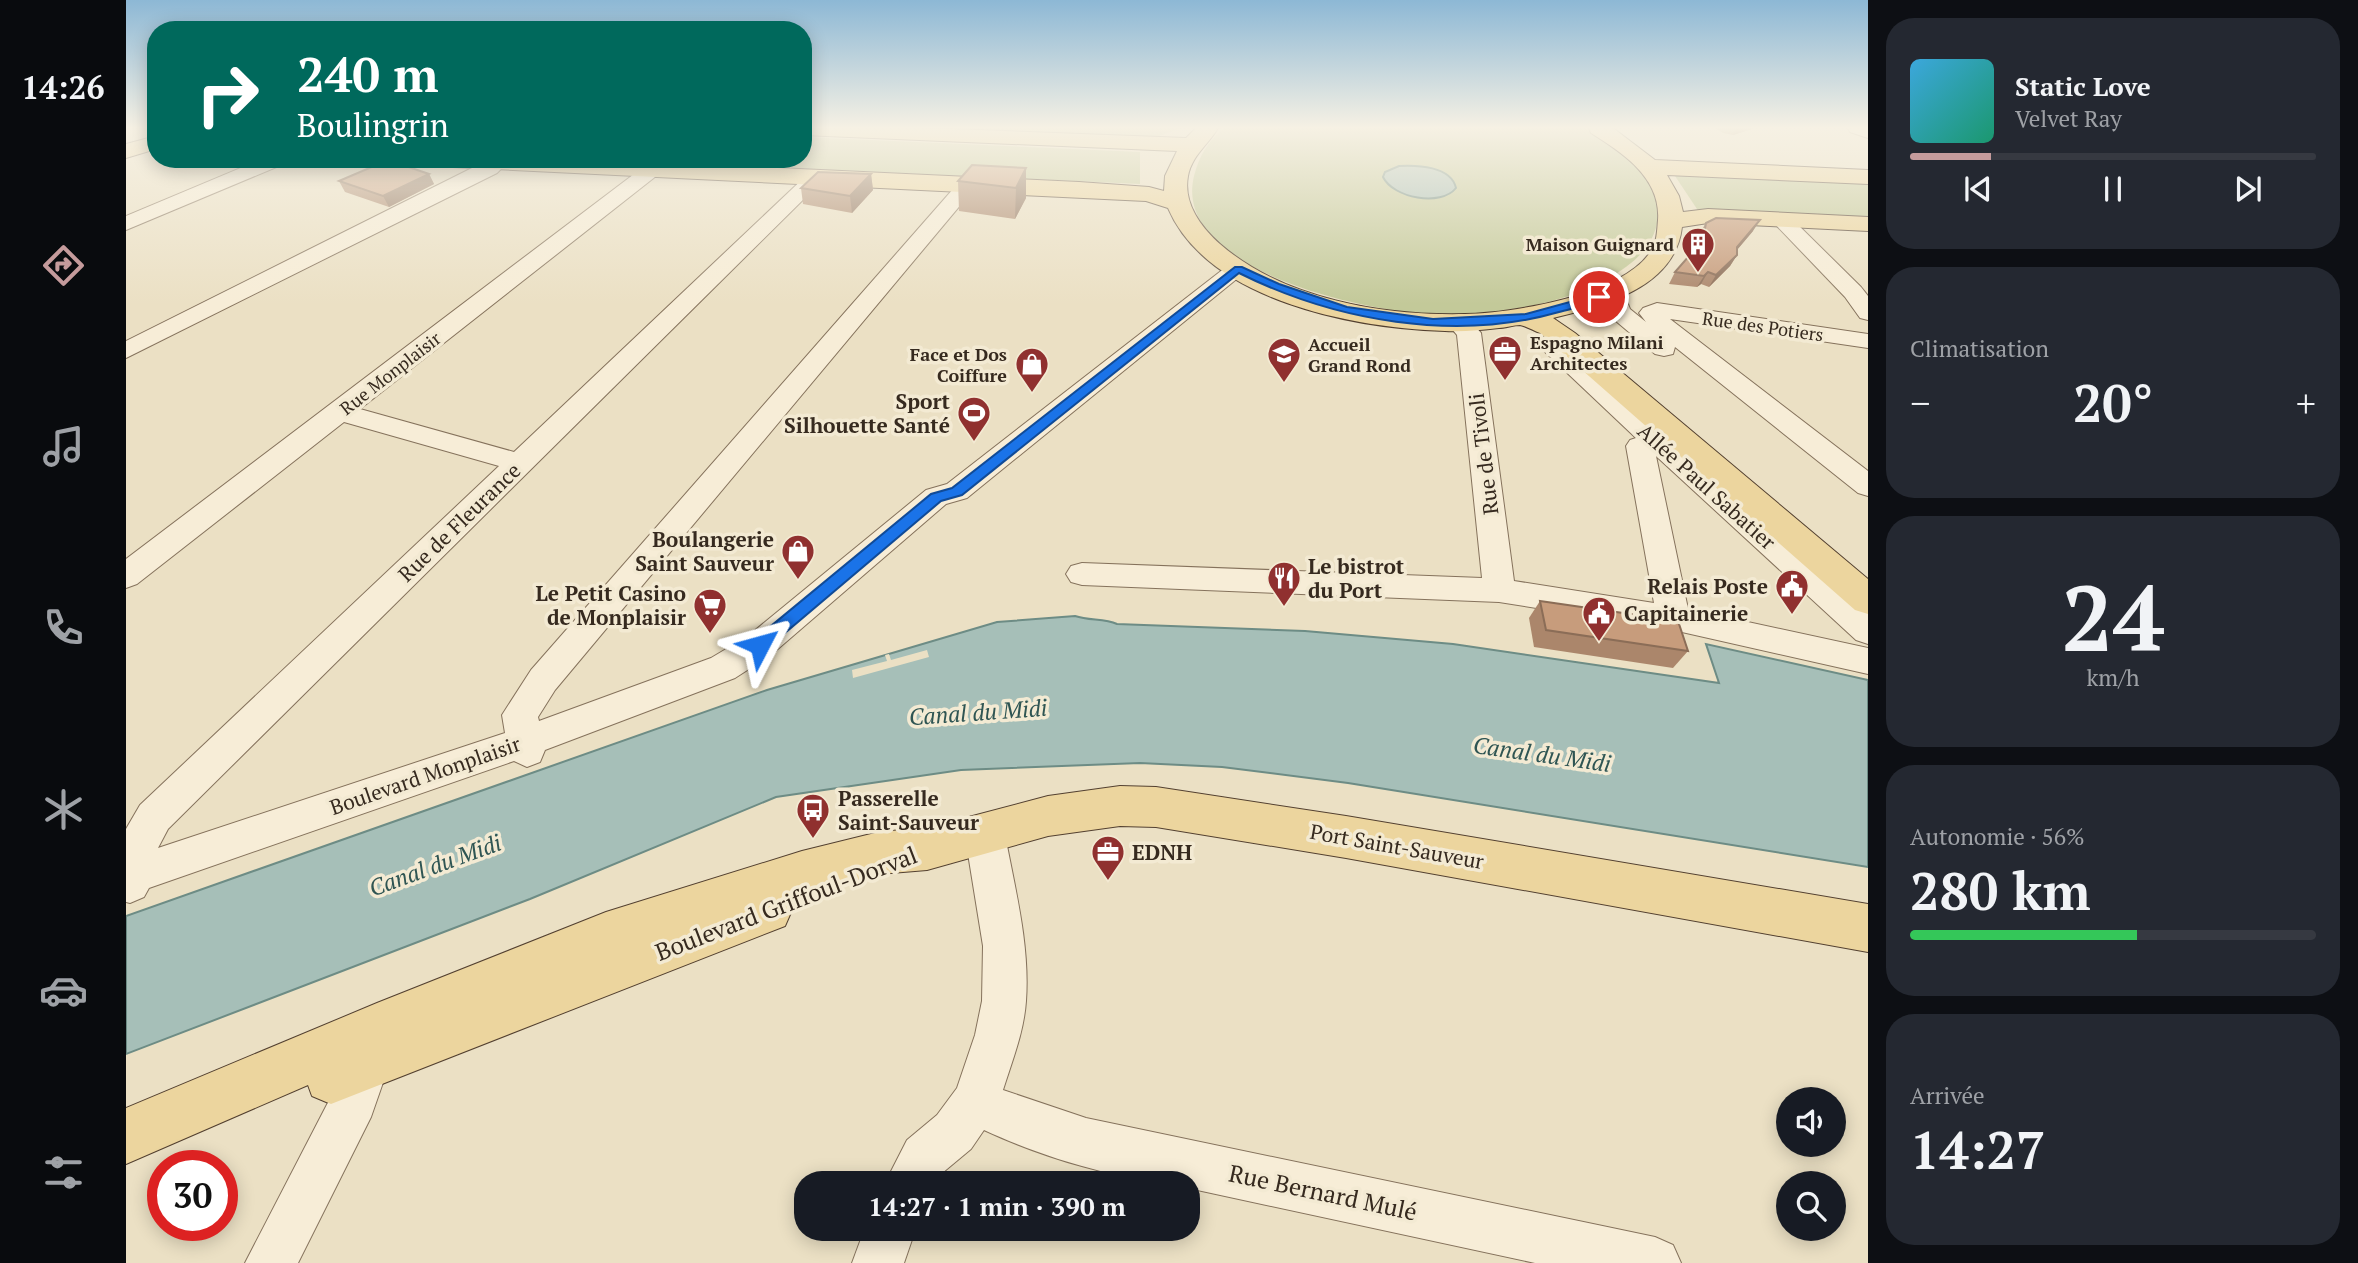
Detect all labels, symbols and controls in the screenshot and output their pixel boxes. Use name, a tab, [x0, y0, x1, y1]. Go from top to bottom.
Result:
text: 240 m	[297, 41, 439, 106]
icon: right	[182, 49, 273, 140]
text: 14:26	[21, 66, 105, 108]
text: Static Love	[2015, 69, 2151, 103]
text: Velvet Ray	[2015, 103, 2122, 134]
text: Boulingrin	[297, 104, 449, 146]
icon: previous	[1959, 170, 1997, 208]
icon: pause	[2094, 170, 2132, 208]
icon: next	[2229, 170, 2267, 208]
building icon: Maison Guignard	[1679, 225, 1717, 274]
place label: Maison Guignard	[1526, 232, 1674, 256]
icon: directions	[39, 241, 88, 290]
pin	[1569, 267, 1629, 327]
icon: arrive	[1580, 278, 1618, 316]
street label: Rue des Potiers	[1701, 306, 1825, 346]
street label: Rue Monplaisir	[335, 326, 445, 420]
place label: Espagno Milani Architectes	[1530, 330, 1664, 375]
place label: Accueil Grand Rond	[1308, 332, 1411, 377]
office icon: Espagno Milani Architectes	[1486, 333, 1524, 382]
text: Climatisation	[1910, 333, 2049, 364]
school or university icon: Accueil Grand Rond	[1265, 335, 1303, 384]
place label: Face et Dos Coiffure	[910, 342, 1007, 387]
shop icon: Face et Dos Coiffure	[1013, 345, 1051, 394]
text: 20°	[2073, 368, 2153, 437]
text: −	[1910, 378, 1930, 428]
text: +	[2296, 378, 2316, 428]
place label: Sport Silhouette Santé	[784, 387, 951, 439]
street label: Rue de Tivoli	[1462, 392, 1504, 516]
sports icon: Sport Silhouette Santé	[955, 394, 993, 443]
street label: Allée Paul Sabatier	[1632, 417, 1782, 555]
icon: music	[39, 422, 88, 471]
street label: Rue de Fleurance	[392, 456, 526, 588]
place label: Boulangerie Saint Sauveur	[635, 525, 774, 577]
shop icon: Boulangerie Saint Sauveur	[779, 532, 817, 581]
place label: Le bistrot du Port	[1308, 552, 1405, 604]
text: 24	[2062, 556, 2164, 677]
restaurant icon: Le bistrot du Port	[1265, 559, 1303, 608]
public building icon: Relais Poste	[1773, 567, 1811, 616]
place label: Relais Poste	[1647, 572, 1768, 600]
place label: Le Petit Casino de Monplaisir	[535, 579, 686, 631]
supermarket icon: Le Petit Casino de Monplaisir	[691, 586, 729, 635]
public building icon: Capitainerie	[1580, 594, 1618, 643]
place label: Capitainerie	[1624, 599, 1748, 627]
icon: phone	[39, 603, 88, 652]
position arrow	[723, 608, 797, 682]
text: km/h	[2086, 662, 2140, 693]
water label: Canal du Midi	[908, 692, 1049, 732]
street label: Boulevard Monplaisir	[326, 729, 524, 821]
water label: Canal du Midi	[1471, 729, 1613, 779]
place label: Passerelle Saint-Sauveur	[838, 784, 979, 836]
icon: climate	[39, 785, 88, 834]
bus stop icon: Passerelle Saint-Sauveur	[794, 791, 832, 840]
street label: Port Saint-Sauveur	[1308, 817, 1486, 875]
text: Autonomie · 56%	[1910, 821, 2085, 852]
water label: Canal du Midi	[365, 827, 506, 903]
office icon: EDNH	[1089, 833, 1127, 882]
street label: Boulevard Griffoul-Dorval	[650, 838, 922, 968]
place label: EDNH	[1132, 838, 1192, 866]
text: 280 km	[1910, 856, 2091, 925]
icon: car	[39, 966, 88, 1015]
text: Arrivée	[1910, 1080, 1985, 1111]
map controls	[1776, 1087, 1846, 1241]
button: sound	[1776, 1087, 1846, 1157]
text: 14:27	[1910, 1115, 2045, 1184]
icon: filters	[39, 1148, 88, 1197]
speed limit sign: 30	[147, 1150, 238, 1241]
street label: Rue Bernard Mulé	[1226, 1156, 1420, 1228]
button: search	[1776, 1171, 1846, 1241]
text: 14:27 · 1 min · 390 m	[868, 1189, 1126, 1223]

